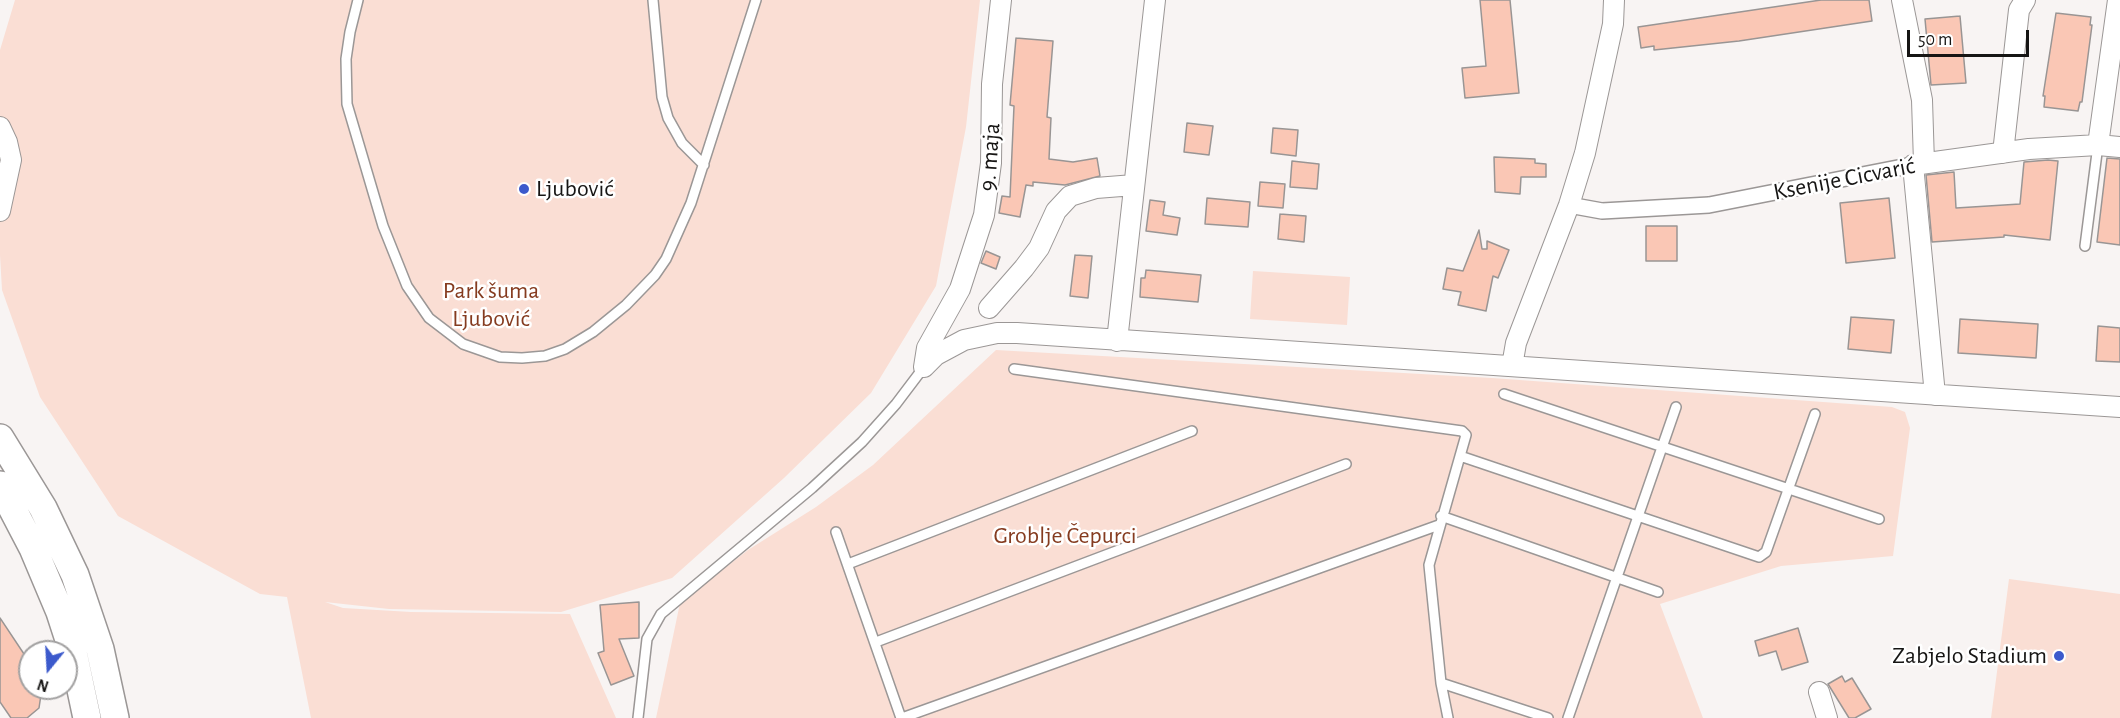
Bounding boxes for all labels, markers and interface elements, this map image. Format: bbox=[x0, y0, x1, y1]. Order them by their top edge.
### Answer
scale bar bbox=[1910, 18, 2032, 56]
text: 50 m bbox=[1918, 31, 1952, 49]
street label: 9. maja bbox=[973, 122, 1007, 192]
street label: Ksenije Cicvarić bbox=[1771, 151, 1917, 207]
place label: Ljubović bbox=[536, 175, 614, 203]
marker: Ljubović bbox=[517, 182, 531, 196]
park label: Park šuma Ljubović bbox=[443, 277, 539, 333]
park label: Groblje Čepurci bbox=[993, 522, 1137, 550]
north arrow bbox=[18, 640, 78, 700]
place label: Zabjelo Stadium bbox=[1892, 642, 2047, 670]
marker: Zabjelo Stadium bbox=[2052, 649, 2066, 663]
text: N bbox=[35, 676, 51, 695]

